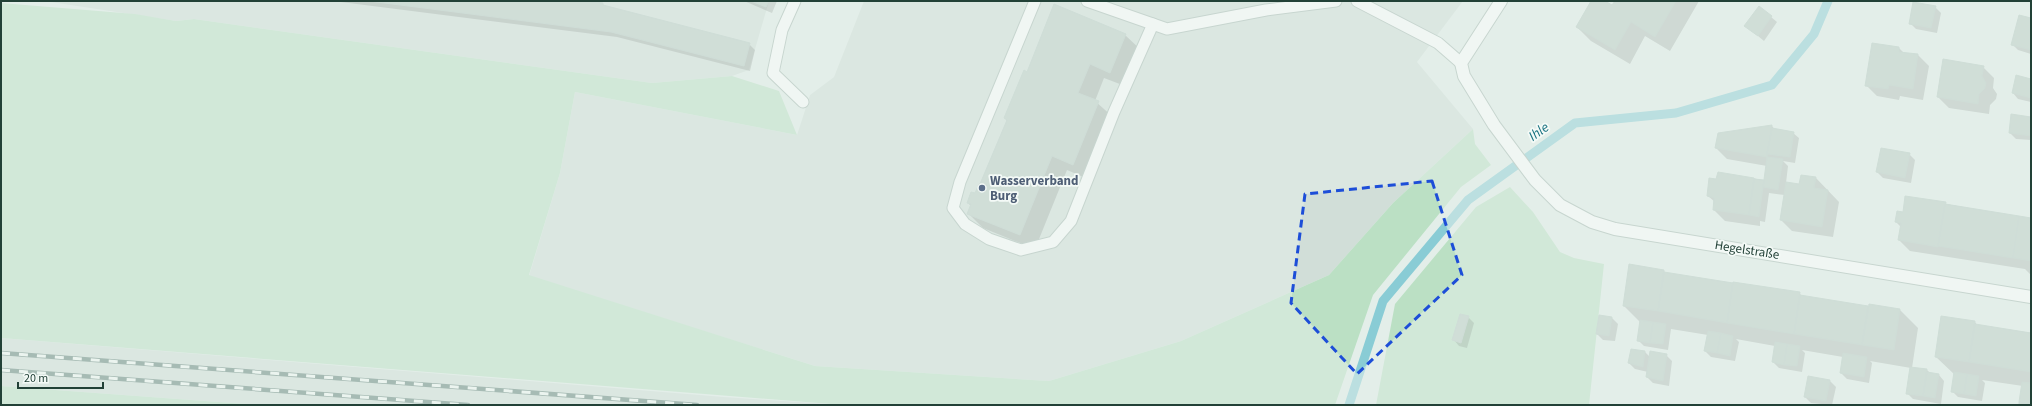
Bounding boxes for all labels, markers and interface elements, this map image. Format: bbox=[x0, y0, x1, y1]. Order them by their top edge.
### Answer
water label: Ihle bbox=[1525, 118, 1554, 146]
place label: Wasserverband Burg bbox=[990, 172, 1078, 205]
marker: Wasserverband Burg bbox=[977, 183, 987, 193]
street label: Hegelstraße bbox=[1713, 236, 1781, 264]
scale bar bbox=[18, 364, 103, 390]
text: 20 m bbox=[24, 370, 48, 387]

